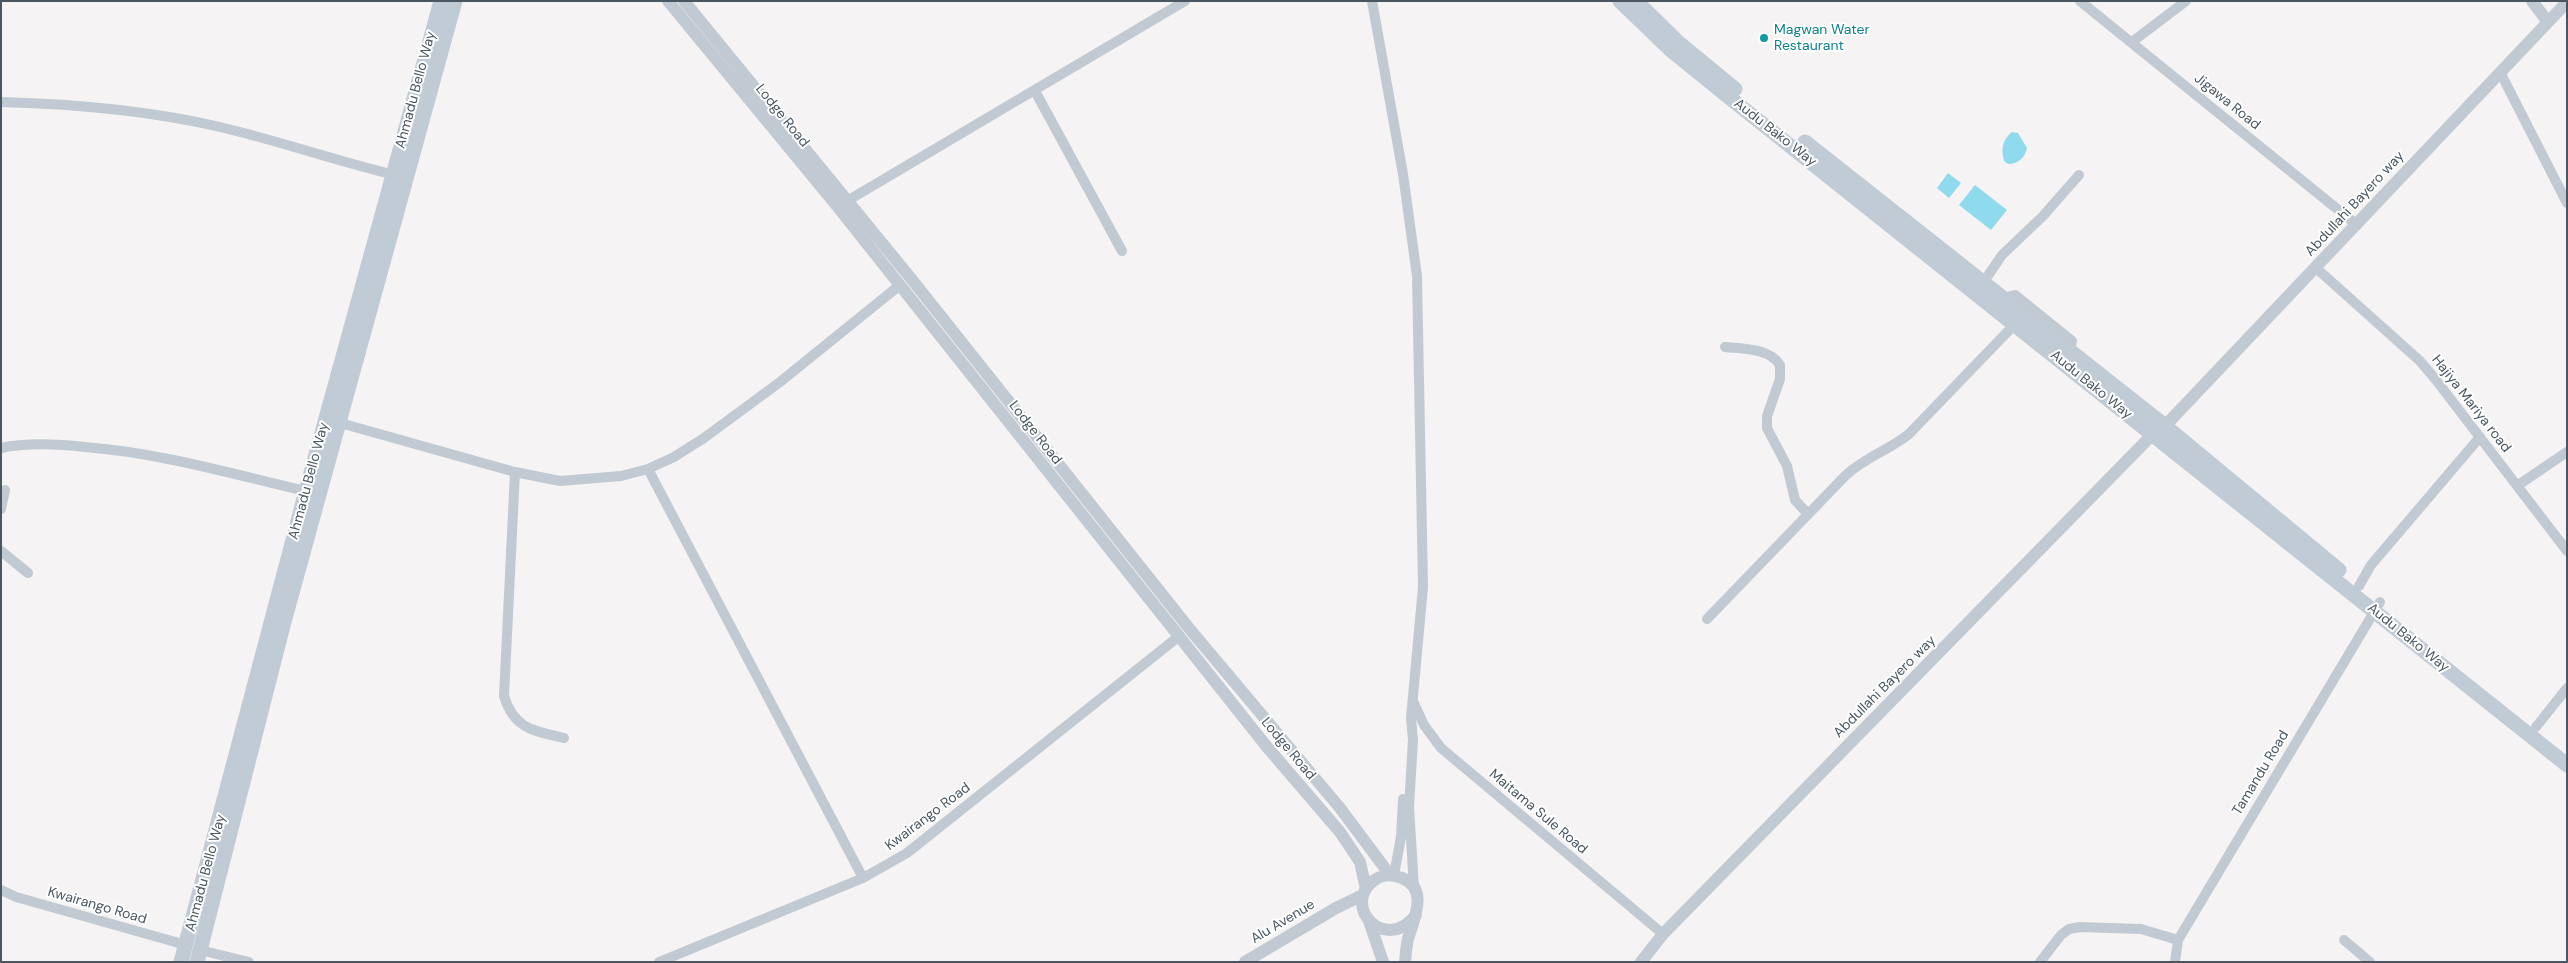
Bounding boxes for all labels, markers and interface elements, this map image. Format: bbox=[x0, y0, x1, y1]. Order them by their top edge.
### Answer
place label: Magwan Water Restaurant bbox=[1774, 22, 1870, 54]
street label: Ahmadu Bello Way bbox=[392, 30, 440, 150]
marker: Magwan Water Restaurant bbox=[1758, 32, 1770, 44]
street label: Jigawa Road bbox=[2191, 70, 2263, 134]
street label: Lodge Road bbox=[752, 81, 812, 151]
street label: Audu Bako Way bbox=[1730, 95, 1820, 171]
street label: Abdullahi Bayero way bbox=[2302, 148, 2408, 260]
street label: Audu Bako Way bbox=[2047, 347, 2135, 423]
street label: Hajiya Mariya road bbox=[2428, 352, 2514, 456]
street label: Lodge Road bbox=[1005, 398, 1065, 468]
street label: Ahmadu Bello Way bbox=[285, 421, 333, 541]
street label: Audu Bako Way bbox=[2364, 600, 2452, 676]
street label: Abdullahi Bayero way bbox=[1831, 633, 1939, 741]
street label: Lodge Road bbox=[1257, 715, 1319, 783]
street label: Tamandu Road bbox=[2229, 728, 2293, 818]
street label: Maitama Sule Road bbox=[1485, 766, 1591, 858]
street label: Kwairango Road bbox=[882, 780, 974, 854]
street label: Ahmadu Bello Way bbox=[182, 813, 230, 933]
street label: Kwairango Road bbox=[46, 884, 148, 928]
street label: Alu Avenue bbox=[1248, 896, 1318, 948]

